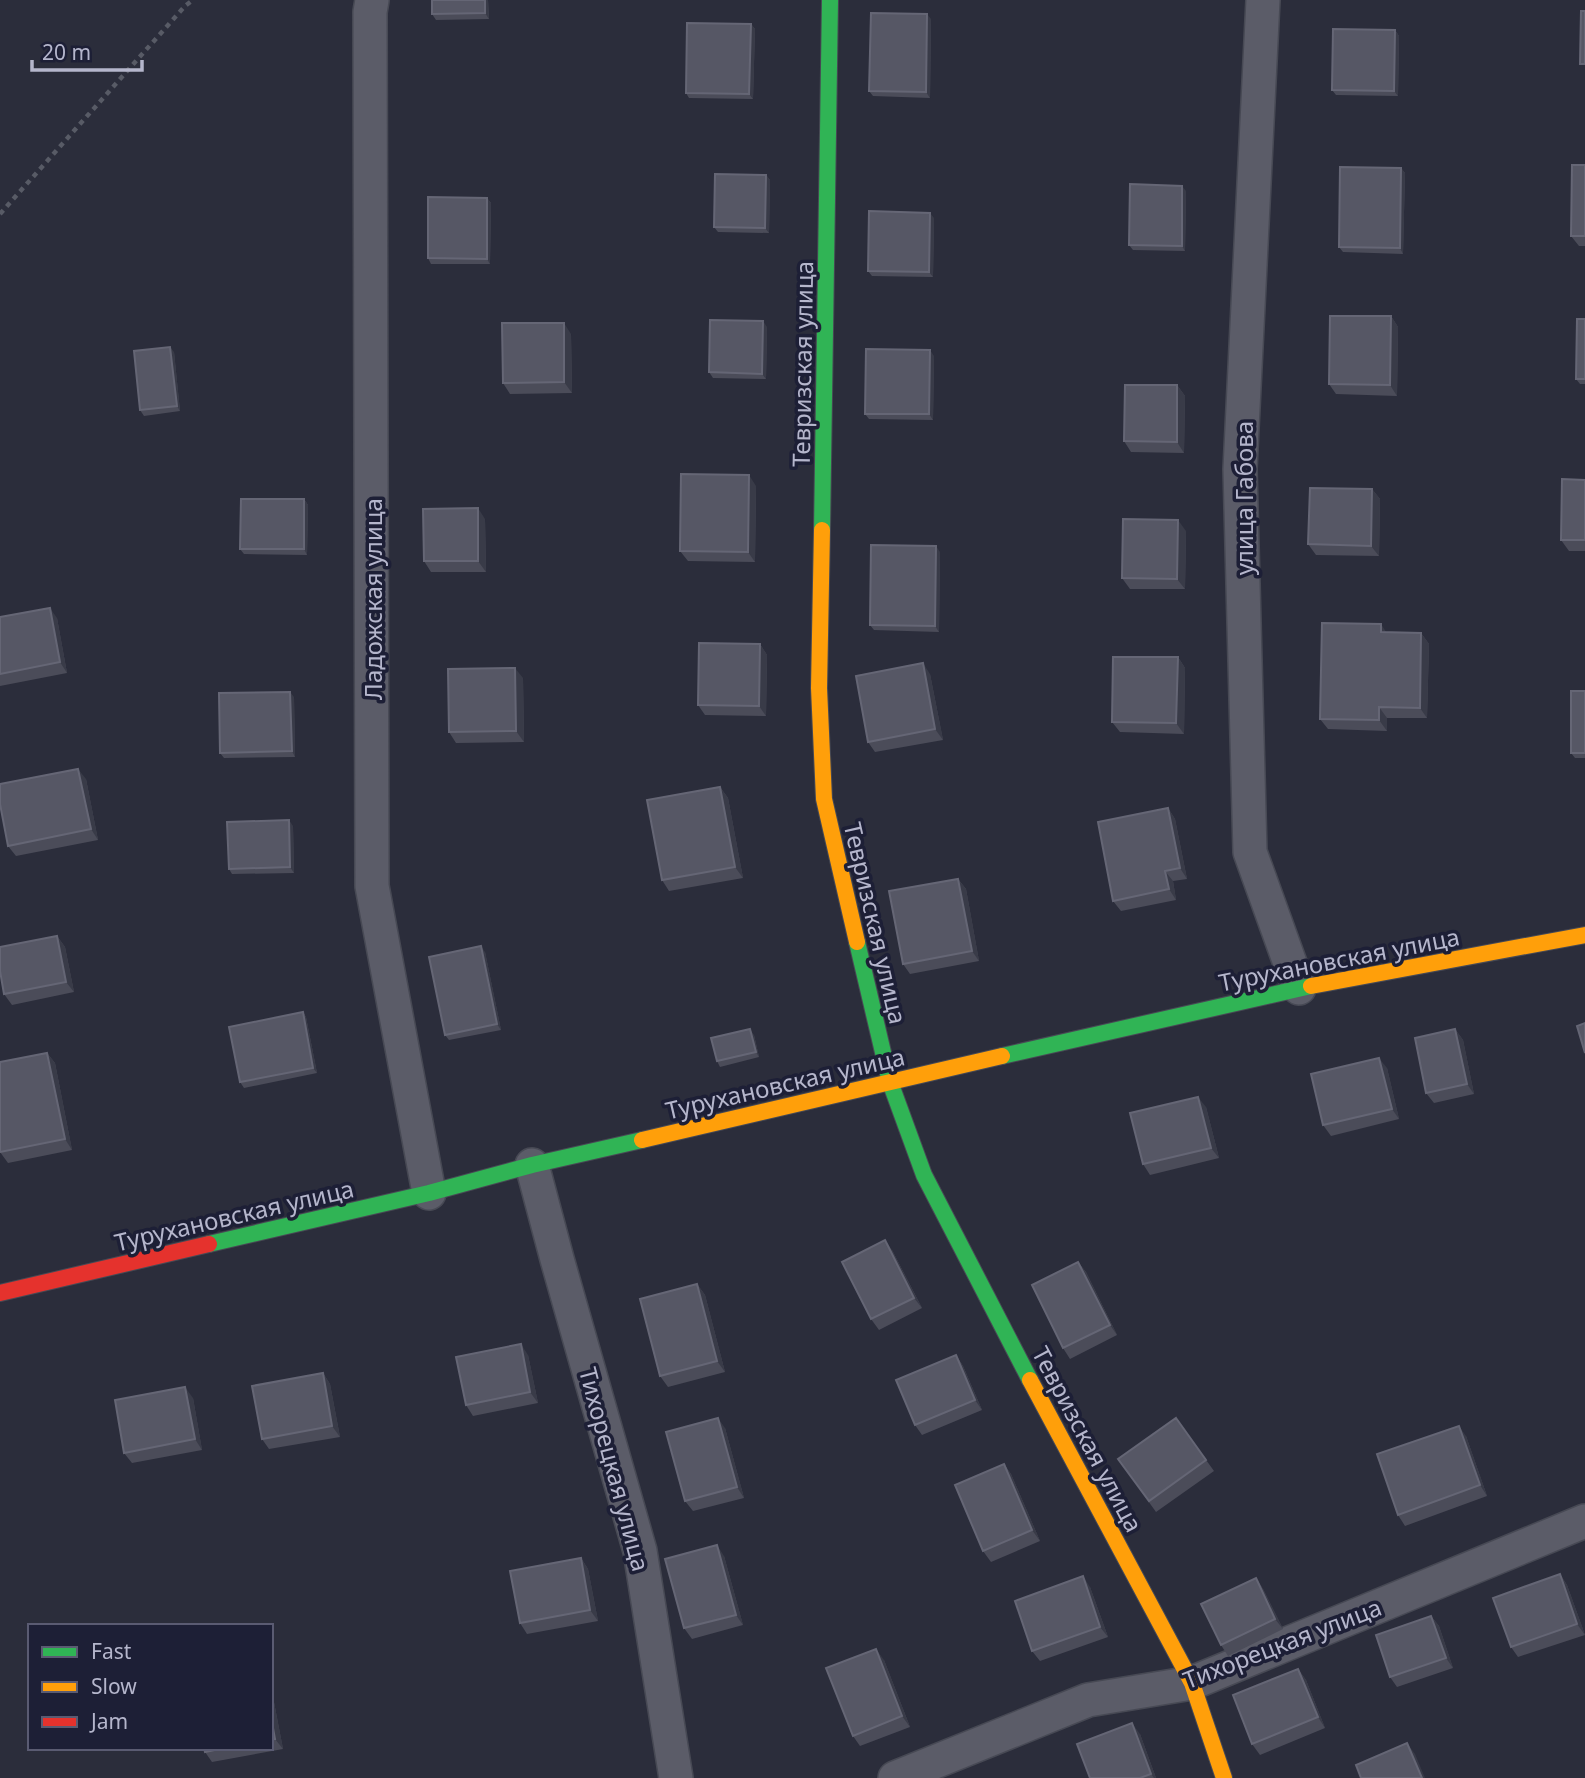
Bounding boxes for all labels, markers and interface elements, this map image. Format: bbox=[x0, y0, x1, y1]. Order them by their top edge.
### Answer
scale bar bbox=[32, 28, 142, 72]
text: 20 m bbox=[42, 38, 91, 66]
street label: Тевризская улица bbox=[784, 261, 820, 467]
street label: улица Габова bbox=[1227, 421, 1260, 575]
street label: Ладожская улица bbox=[356, 498, 389, 700]
street label: Тевризская улица bbox=[837, 819, 915, 1027]
street label: Турухановская улица bbox=[1216, 919, 1462, 999]
street label: Турухановская улица bbox=[662, 1039, 908, 1127]
street label: Турухановская улица bbox=[111, 1171, 357, 1259]
street label: Тевризская улица bbox=[1025, 1340, 1151, 1538]
street label: Тихорецкая улица bbox=[572, 1363, 658, 1575]
street label: Тихорецкая улица bbox=[1178, 1590, 1386, 1696]
legend bbox=[28, 1624, 273, 1750]
text: Fast bbox=[91, 1637, 132, 1665]
text: Slow bbox=[91, 1672, 137, 1700]
text: Jam bbox=[89, 1707, 128, 1735]

